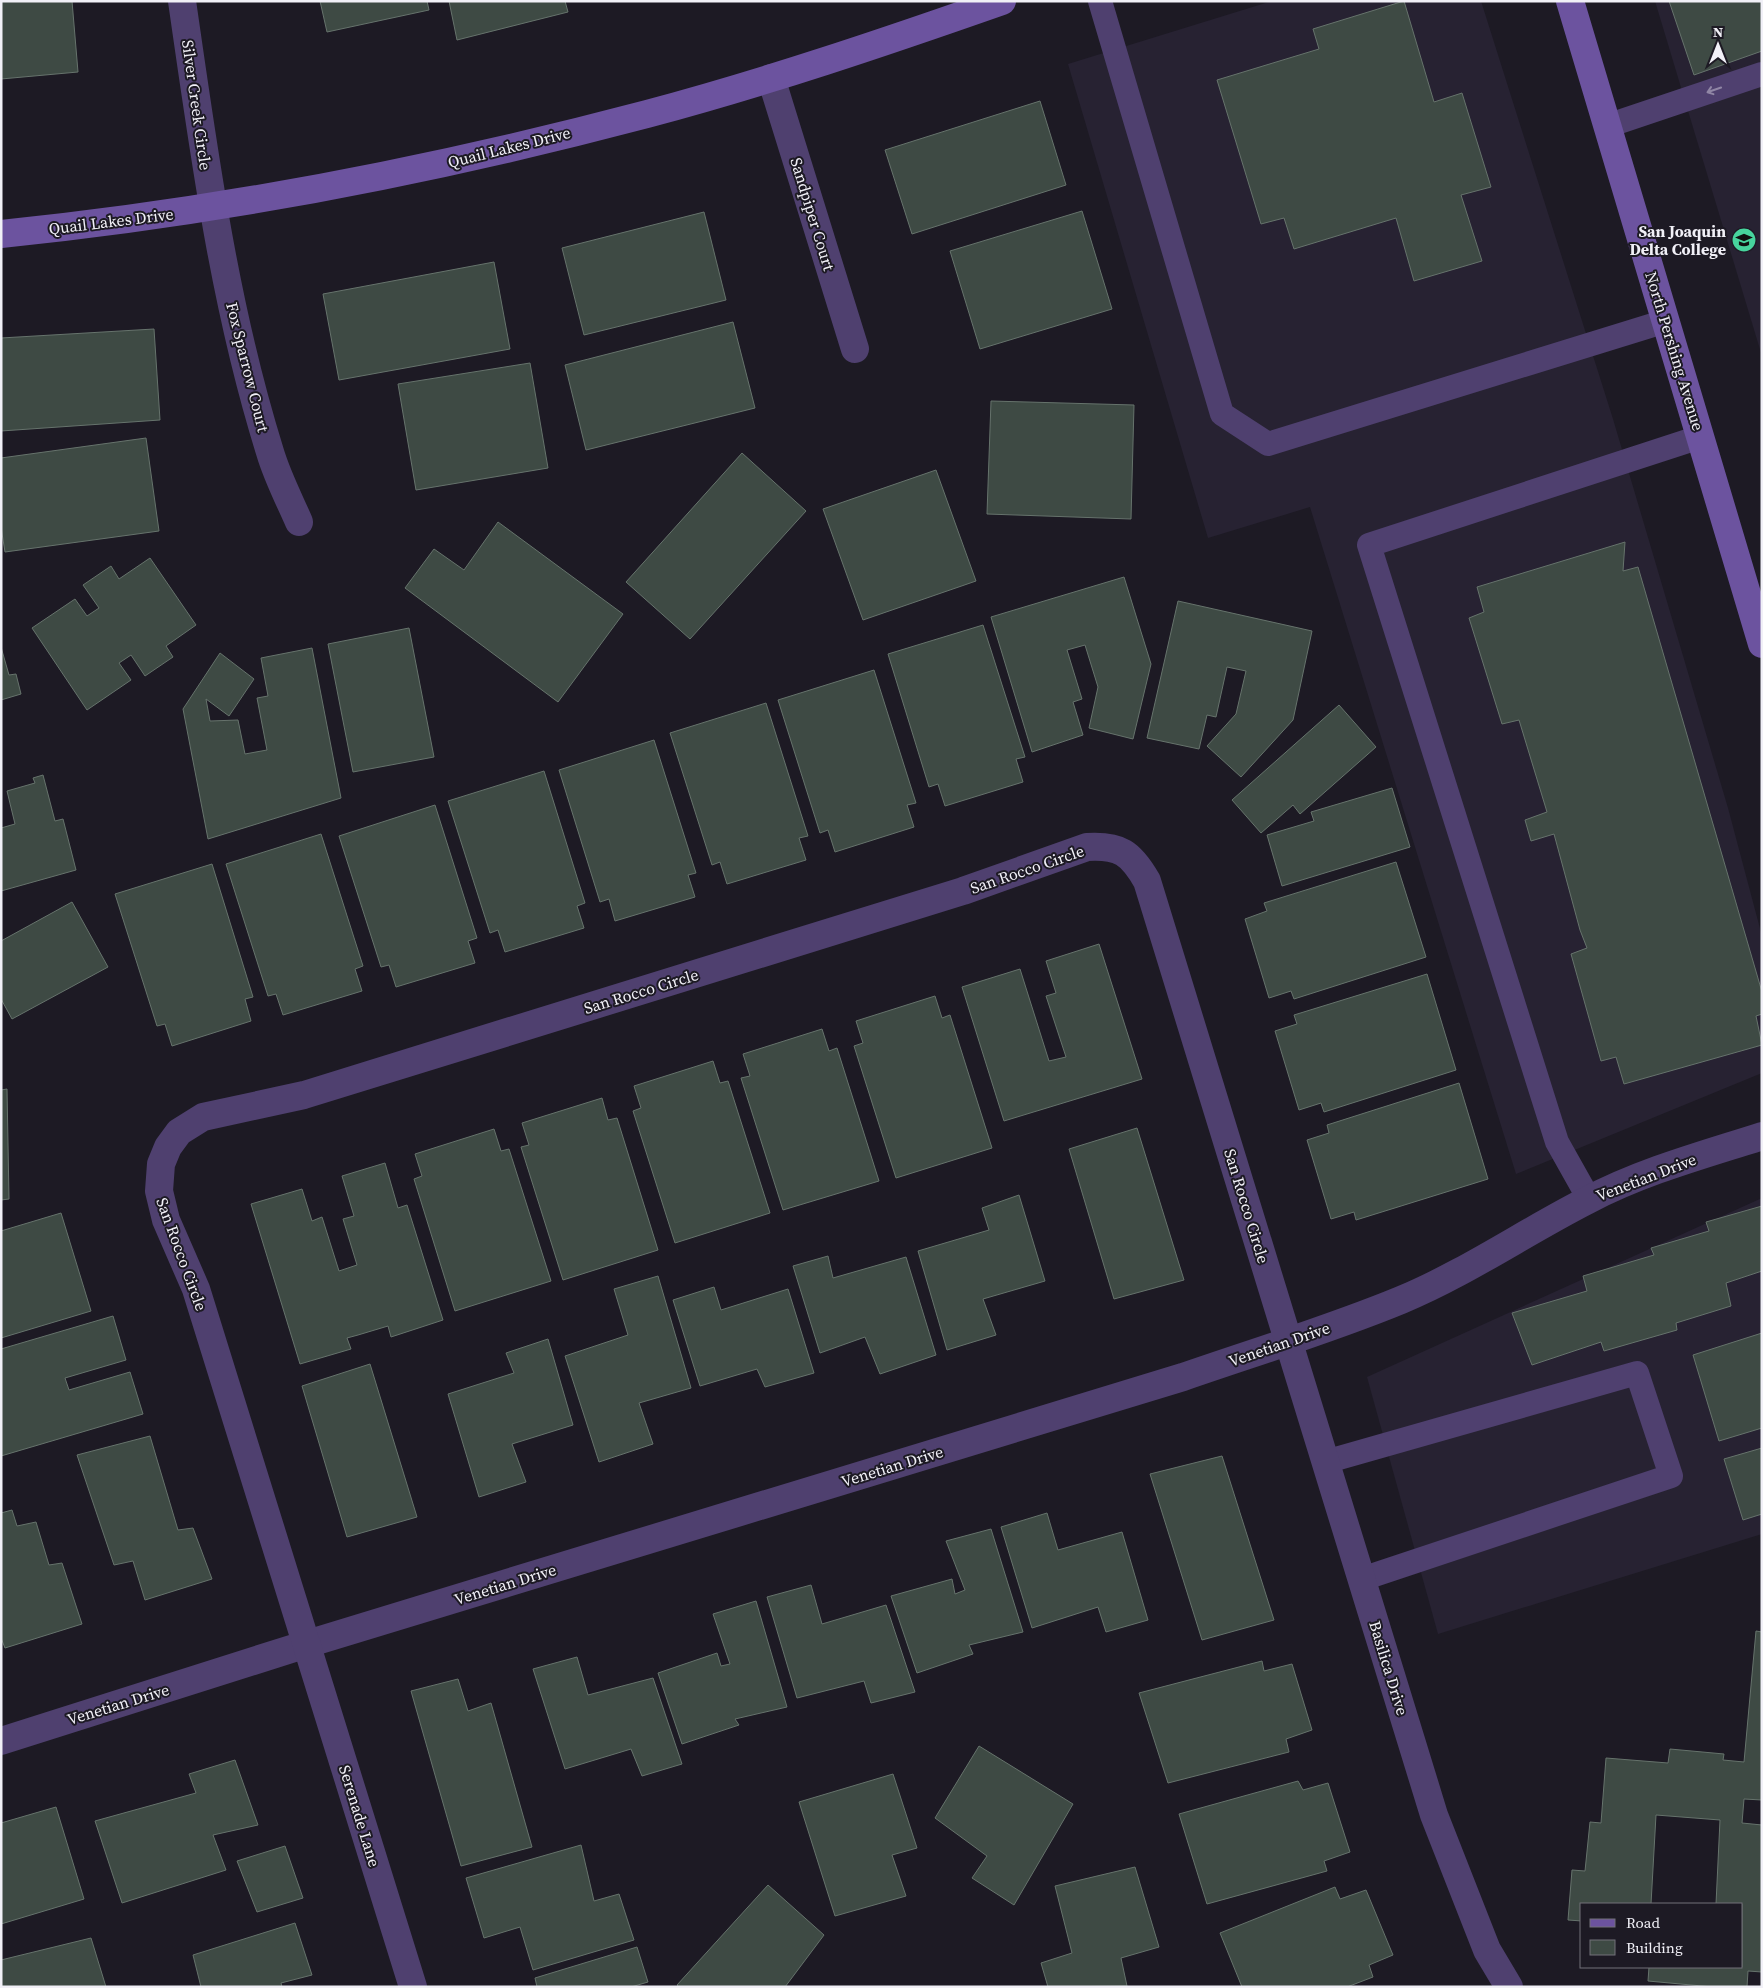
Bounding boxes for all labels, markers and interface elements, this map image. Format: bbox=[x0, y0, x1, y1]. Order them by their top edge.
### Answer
north arrow bbox=[1693, 20, 1743, 70]
text: N bbox=[1713, 22, 1723, 42]
street label: Silver Creek Circle bbox=[177, 38, 217, 172]
one-way arrow bbox=[1706, 86, 1722, 96]
street label: Quail Lakes Drive bbox=[445, 121, 573, 173]
street label: Sandpiper Court bbox=[785, 155, 841, 274]
street label: Quail Lakes Drive bbox=[47, 202, 175, 240]
place label: San Joaquin Delta College bbox=[1629, 220, 1726, 260]
school or university icon: San Joaquin Delta College bbox=[1731, 227, 1757, 253]
street label: North Pershing Avenue bbox=[1640, 269, 1710, 433]
street label: Fox Sparrow Court bbox=[221, 300, 275, 435]
street label: San Rocco Circle bbox=[967, 839, 1087, 899]
street label: San Rocco Circle bbox=[581, 963, 701, 1019]
street label: San Rocco Circle bbox=[1219, 1146, 1275, 1266]
street label: Venetian Drive bbox=[1593, 1148, 1699, 1206]
street label: San Rocco Circle bbox=[151, 1194, 213, 1314]
street label: Venetian Drive bbox=[1225, 1316, 1333, 1372]
street label: Venetian Drive bbox=[838, 1440, 946, 1492]
street label: Venetian Drive bbox=[451, 1558, 559, 1610]
street label: Basilica Drive bbox=[1364, 1618, 1414, 1718]
street label: Venetian Drive bbox=[64, 1678, 172, 1730]
street label: Serenade Lane bbox=[334, 1762, 386, 1870]
legend bbox=[1580, 1903, 1743, 1968]
text: Road bbox=[1626, 1912, 1660, 1933]
text: Building bbox=[1626, 1937, 1683, 1958]

